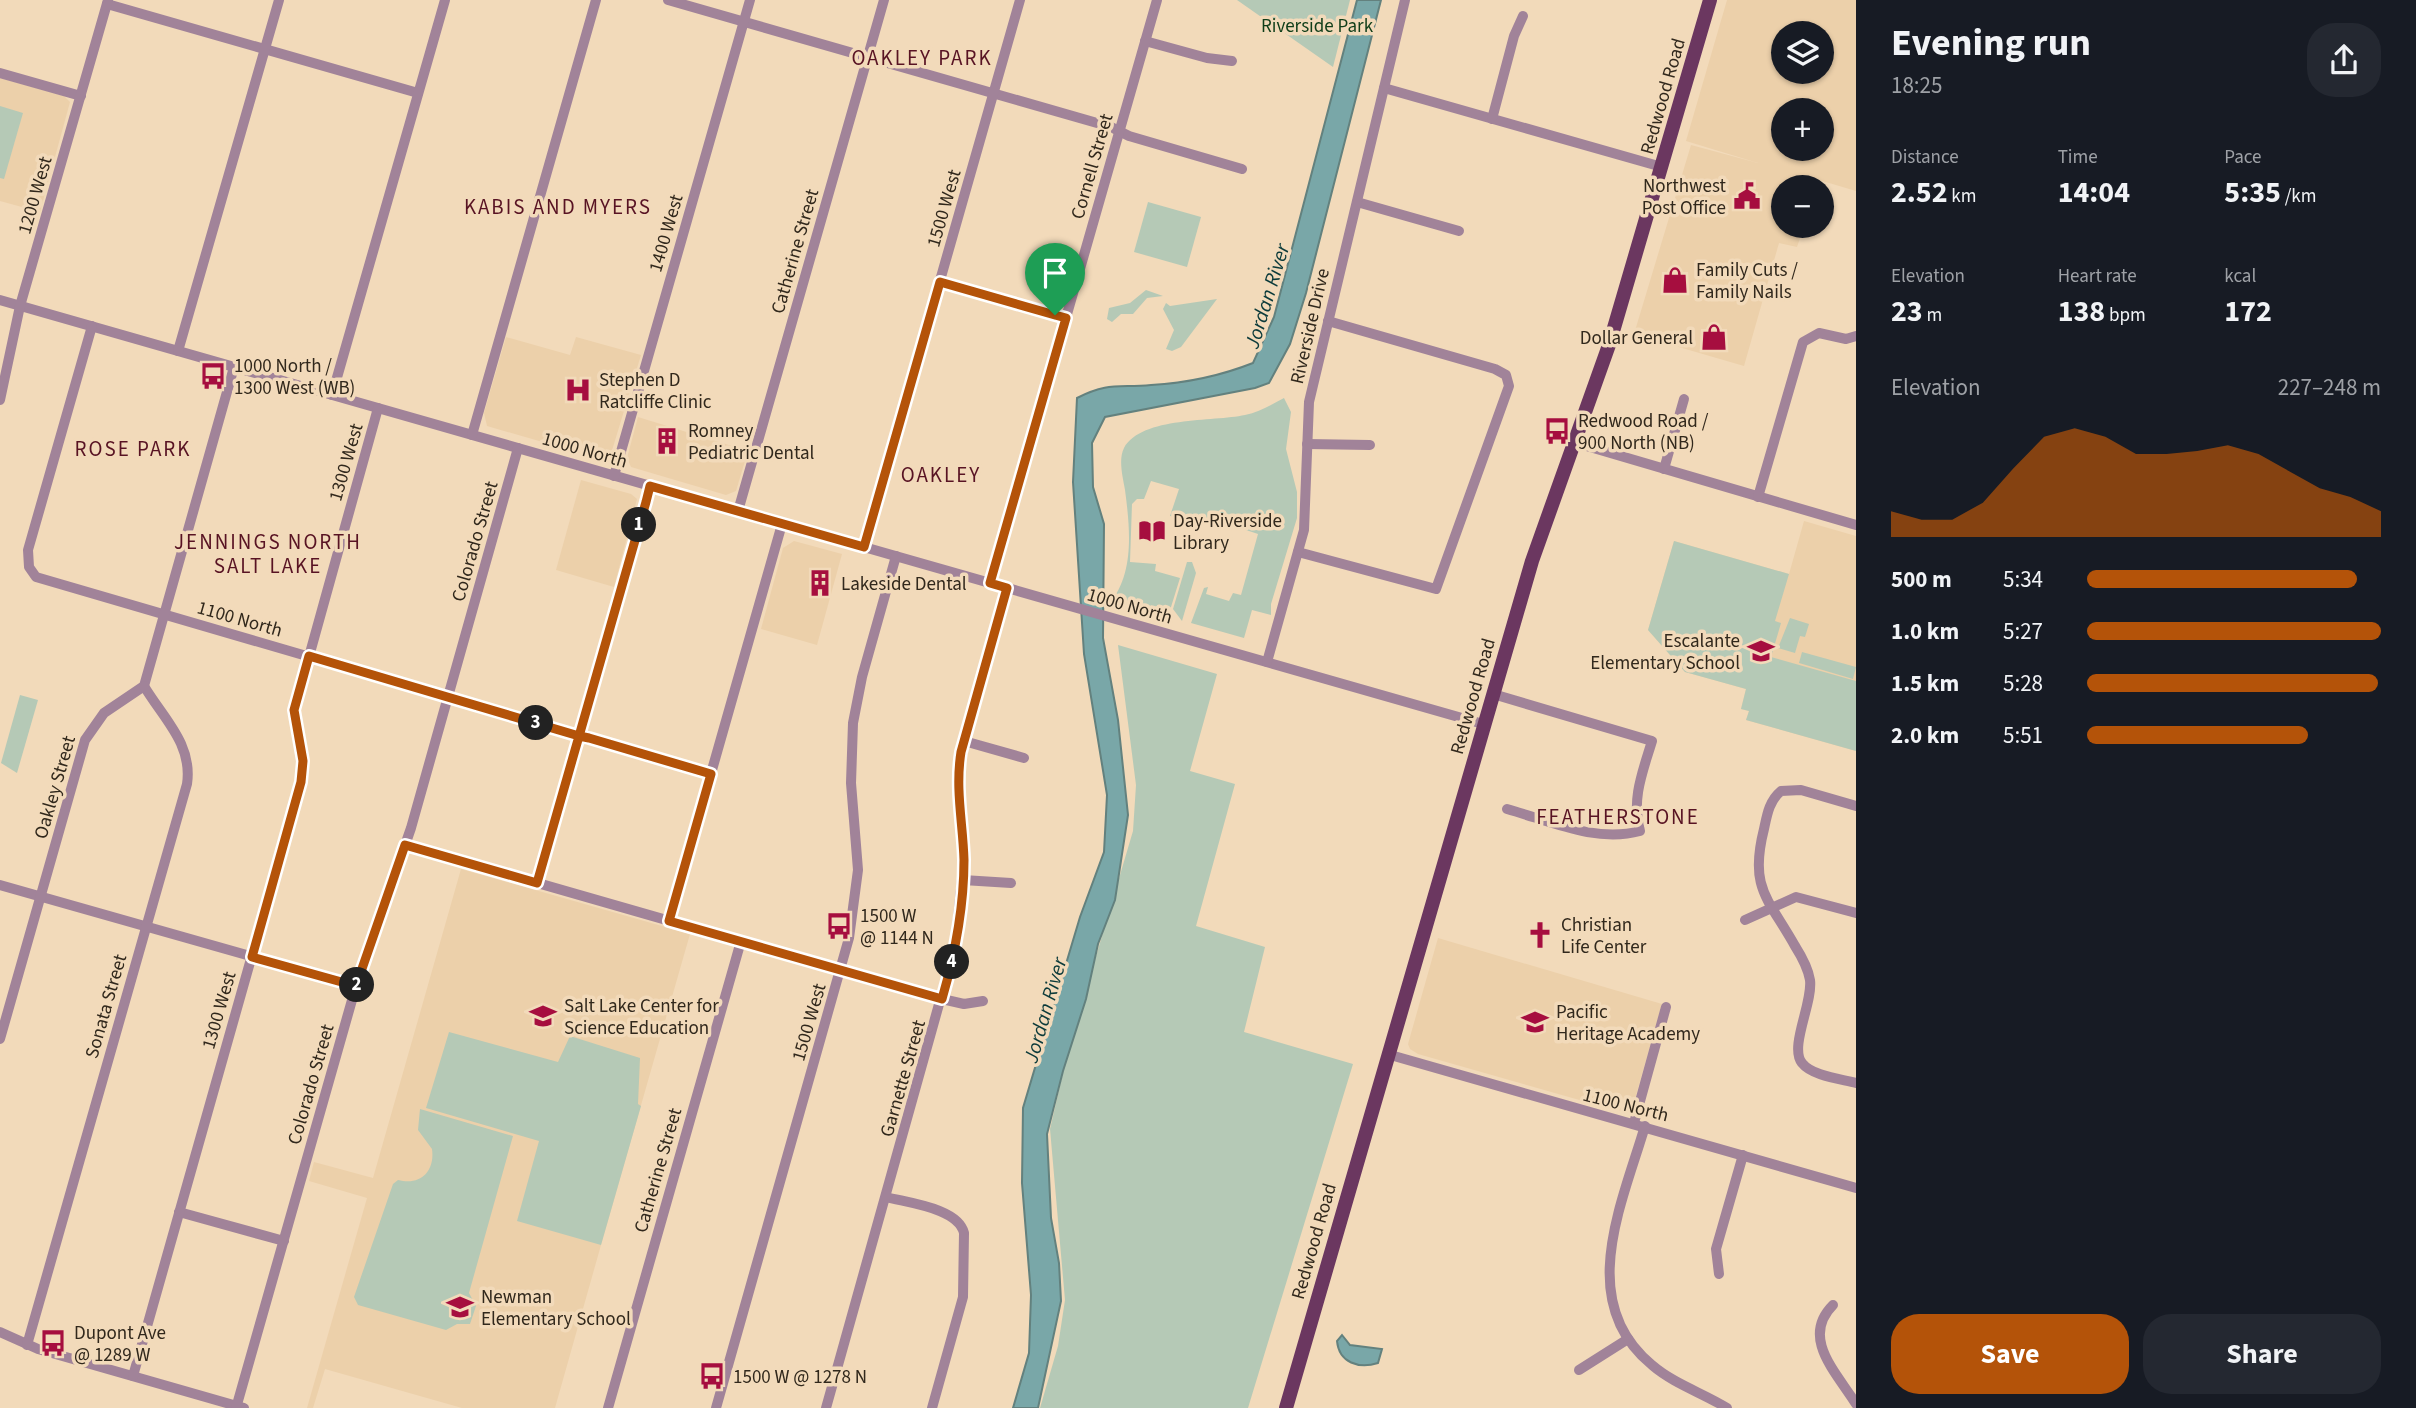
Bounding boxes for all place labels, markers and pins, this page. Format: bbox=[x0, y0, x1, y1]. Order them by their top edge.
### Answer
place label: Northwest Post Office bbox=[1642, 173, 1727, 222]
public building icon: Northwest Post Office bbox=[1732, 181, 1762, 211]
pin bbox=[1025, 243, 1085, 315]
place label: Family Cuts / Family Nails bbox=[1696, 257, 1798, 306]
shop icon: Family Cuts / Family Nails bbox=[1660, 265, 1690, 295]
shop icon: Dollar General bbox=[1699, 322, 1729, 352]
place label: Dollar General bbox=[1580, 325, 1693, 352]
place label: 1000 North / 1300 West (WB) bbox=[234, 353, 355, 402]
bus stop icon: 1000 North / 1300 West (WB) bbox=[198, 361, 228, 391]
place label: Stephen D Ratcliffe Clinic bbox=[599, 367, 712, 416]
hospital icon: Stephen D Ratcliffe Clinic bbox=[563, 375, 593, 405]
place label: Redwood Road / 900 North (NB) bbox=[1578, 408, 1709, 457]
bus stop icon: Redwood Road / 900 North (NB) bbox=[1542, 416, 1572, 446]
place label: Romney Pediatric Dental bbox=[688, 418, 815, 467]
building icon: Romney Pediatric Dental bbox=[652, 426, 682, 456]
pin: 1 bbox=[622, 508, 656, 542]
place label: Day-Riverside Library bbox=[1173, 508, 1282, 557]
library icon: Day-Riverside Library bbox=[1137, 516, 1167, 546]
building icon: Lakeside Dental bbox=[805, 568, 835, 598]
place label: Lakeside Dental bbox=[841, 571, 967, 598]
place label: Escalante Elementary School bbox=[1590, 628, 1740, 677]
school or university icon: Escalante Elementary School bbox=[1746, 636, 1776, 666]
pin: 3 bbox=[518, 706, 554, 740]
place label: 1500 W @ 1144 N bbox=[860, 903, 934, 952]
bus stop icon: 1500 W @ 1144 N bbox=[824, 911, 854, 941]
place label: Christian Life Center bbox=[1561, 912, 1647, 961]
church icon: Christian Life Center bbox=[1525, 920, 1555, 950]
pin: 4 bbox=[934, 944, 970, 979]
pin: 2 bbox=[340, 968, 374, 1002]
place label: Salt Lake Center for Science Education bbox=[564, 993, 719, 1042]
place label: Pacific Heritage Academy bbox=[1556, 999, 1700, 1048]
school or university icon: Salt Lake Center for Science Education bbox=[528, 1001, 558, 1031]
school or university icon: Pacific Heritage Academy bbox=[1520, 1007, 1550, 1037]
place label: Newman Elementary School bbox=[481, 1284, 631, 1333]
school or university icon: Newman Elementary School bbox=[445, 1292, 475, 1322]
place label: Dupont Ave @ 1289 W bbox=[74, 1320, 166, 1369]
bus stop icon: Dupont Ave @ 1289 W bbox=[38, 1328, 68, 1358]
bus stop icon: 1500 W @ 1278 N bbox=[697, 1361, 727, 1391]
place label: 1500 W @ 1278 N bbox=[733, 1364, 867, 1391]

